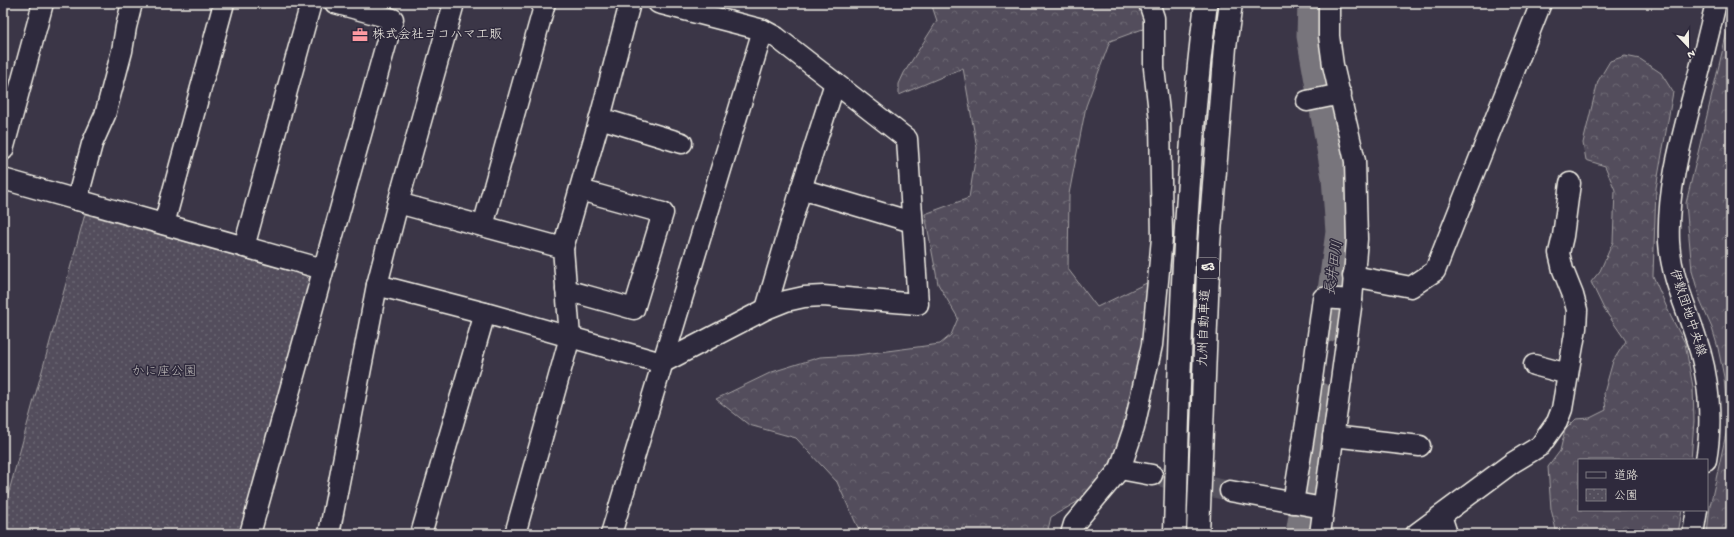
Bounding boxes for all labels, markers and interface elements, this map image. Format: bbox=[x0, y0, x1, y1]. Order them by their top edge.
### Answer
office icon: 株式会社ヨコハマ工販 bbox=[351, 26, 369, 44]
north arrow bbox=[1668, 26, 1708, 66]
place label: 株式会社ヨコハマ工販 bbox=[372, 28, 502, 43]
text: N bbox=[1685, 47, 1697, 60]
water label: 長井田川 bbox=[1322, 239, 1347, 297]
road number: E3 bbox=[1197, 258, 1219, 278]
street label: 伊敷団地中央線 bbox=[1666, 267, 1709, 360]
street label: 九州自動車道 bbox=[1196, 289, 1214, 367]
park label: かに座公園 bbox=[131, 364, 197, 380]
legend bbox=[1578, 459, 1708, 511]
text: 道路 bbox=[1614, 469, 1638, 484]
text: 公園 bbox=[1614, 489, 1638, 504]

